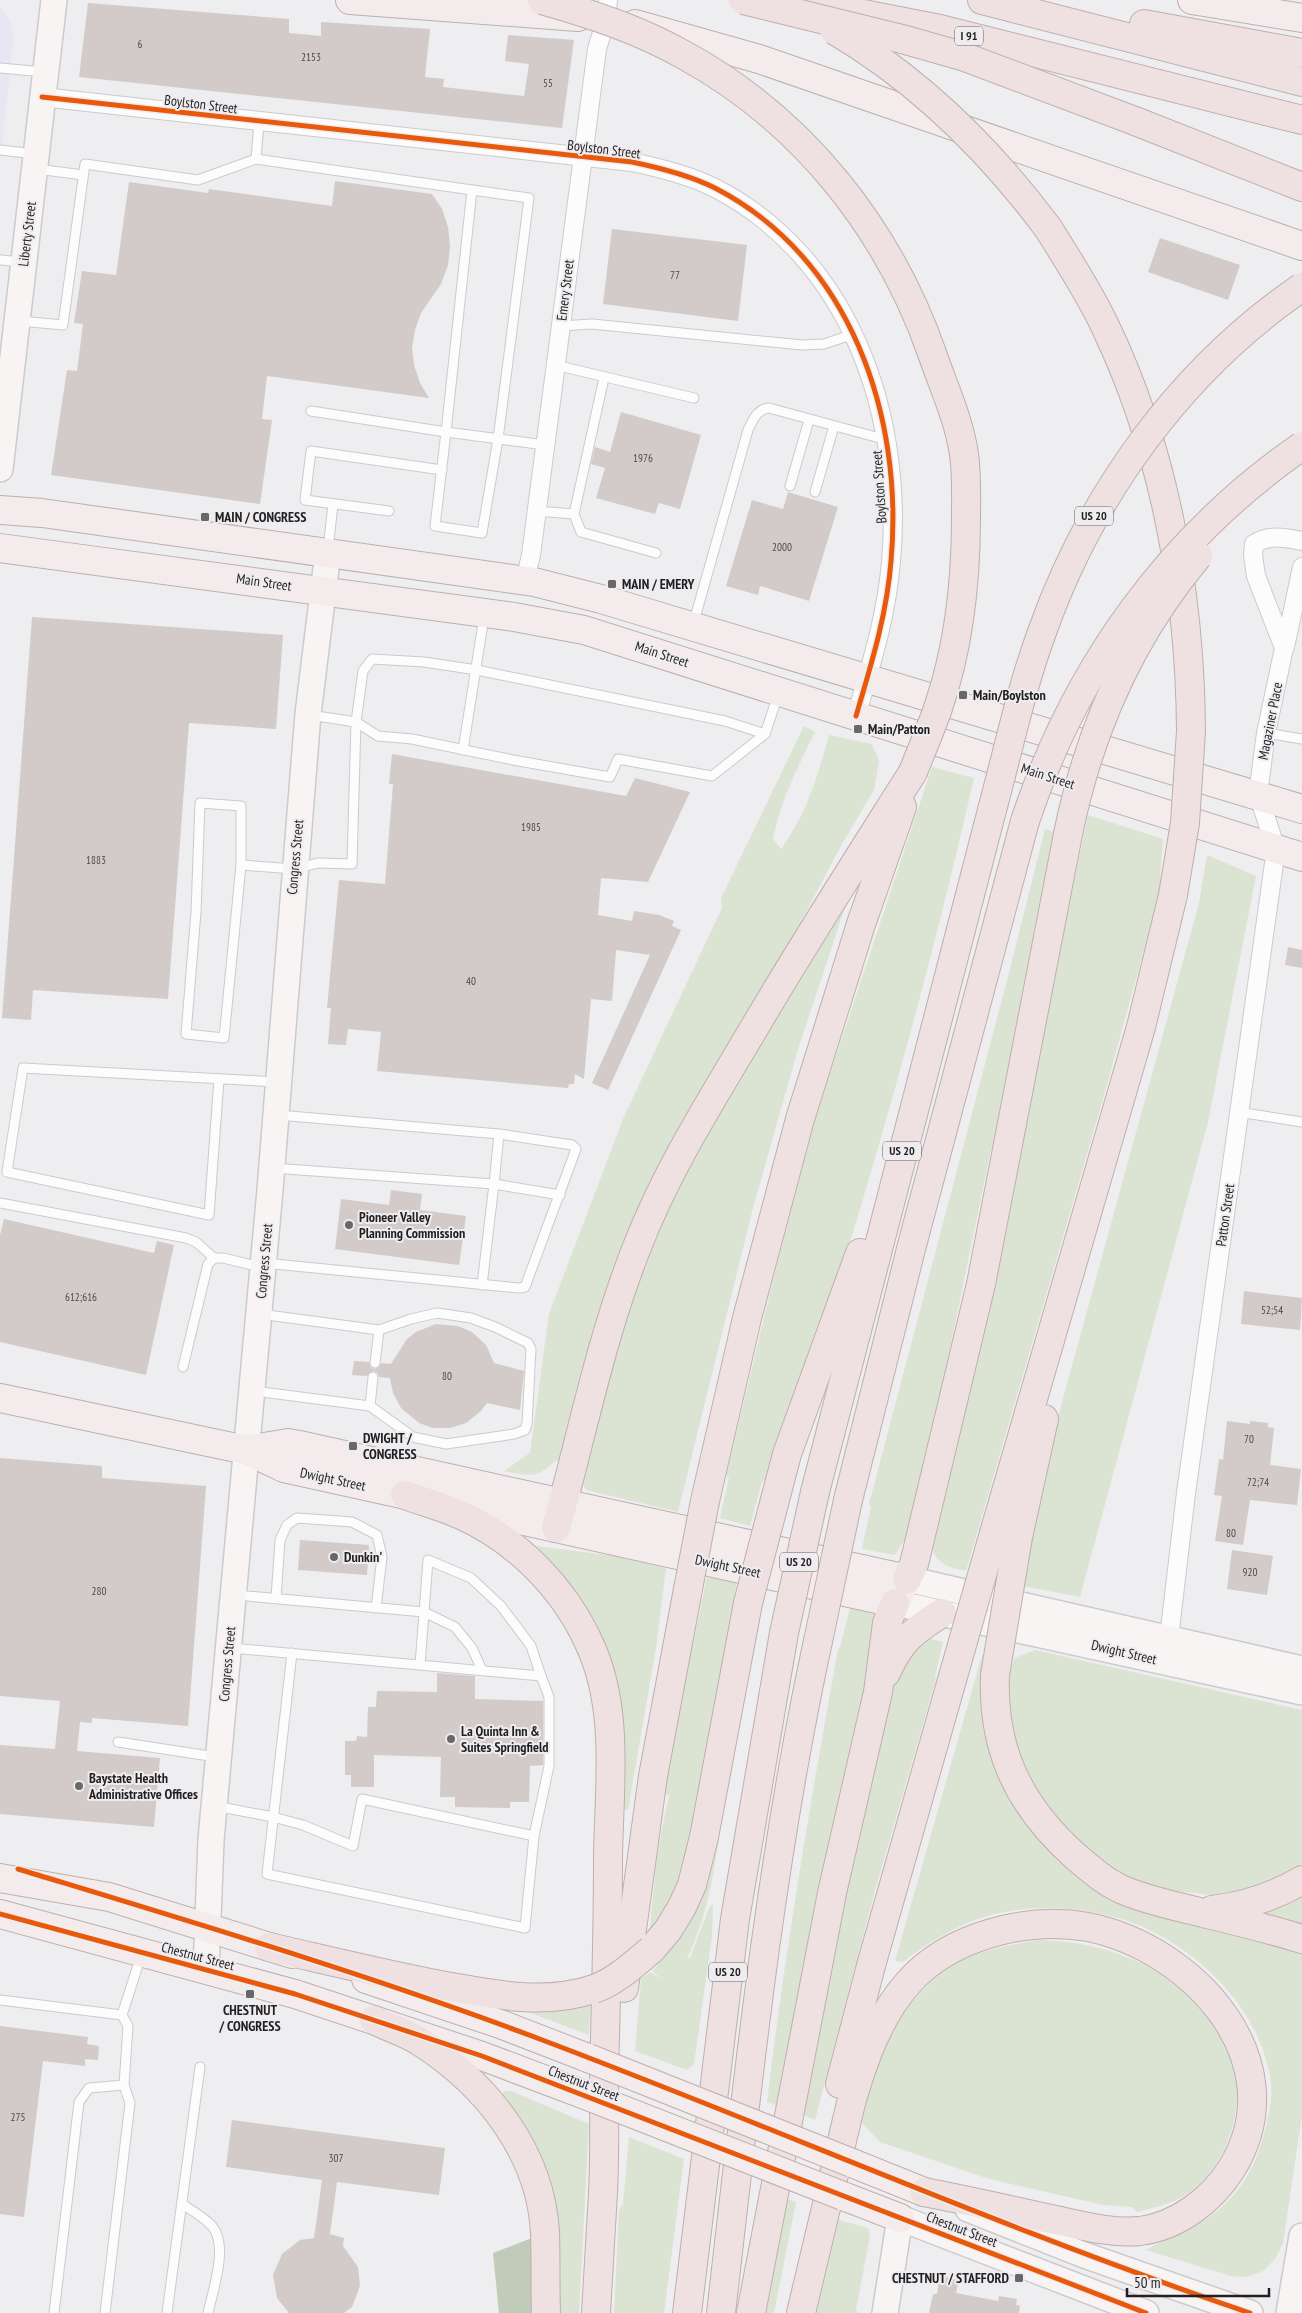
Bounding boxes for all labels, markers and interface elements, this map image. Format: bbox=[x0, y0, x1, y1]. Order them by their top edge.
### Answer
road number: I 91 bbox=[955, 27, 983, 46]
house number: 6 bbox=[138, 37, 143, 51]
house number: 2153 bbox=[301, 50, 321, 64]
house number: 55 bbox=[543, 76, 553, 90]
street label: Boylston Street bbox=[163, 91, 239, 117]
street label: Boylston Street bbox=[566, 136, 642, 162]
street label: Liberty Street bbox=[14, 200, 40, 268]
street label: Emery Street bbox=[552, 258, 578, 322]
house number: 77 bbox=[670, 268, 680, 282]
street label: Boylston Street bbox=[867, 449, 891, 524]
house number: 1976 bbox=[633, 451, 653, 465]
road number: US 20 bbox=[1075, 506, 1113, 526]
place label: MAIN / CONGRESS bbox=[215, 508, 306, 526]
marker: MAIN / CONGRESS bbox=[199, 511, 211, 523]
house number: 2000 bbox=[772, 540, 792, 554]
street label: Main Street bbox=[235, 569, 293, 595]
place label: MAIN / EMERY bbox=[622, 575, 695, 593]
marker: MAIN / EMERY bbox=[606, 578, 618, 590]
street label: Main Street bbox=[633, 637, 691, 671]
street label: Magaziner Place bbox=[1254, 680, 1286, 761]
place label: Main/Boylston bbox=[973, 686, 1046, 704]
marker: Main/Boylston bbox=[957, 689, 969, 701]
place label: Main/Patton bbox=[868, 720, 930, 738]
marker: Main/Patton bbox=[852, 723, 864, 735]
street label: Main Street bbox=[1019, 759, 1077, 793]
street label: Congress Street bbox=[283, 819, 307, 895]
house number: 1985 bbox=[521, 820, 541, 834]
house number: 1883 bbox=[86, 853, 106, 867]
house number: 40 bbox=[466, 974, 476, 988]
road number: US 20 bbox=[883, 1142, 921, 1160]
street label: Patton Street bbox=[1212, 1182, 1238, 1248]
place label: Pioneer Valley Planning Commission bbox=[359, 1208, 465, 1242]
marker: Pioneer Valley Planning Commission bbox=[343, 1219, 355, 1231]
street label: Congress Street bbox=[252, 1223, 276, 1299]
house number: 612;616 bbox=[65, 1290, 97, 1304]
house number: 52;54 bbox=[1261, 1303, 1283, 1317]
house number: 80 bbox=[442, 1369, 452, 1383]
place label: DWIGHT / CONGRESS bbox=[363, 1429, 417, 1463]
house number: 70 bbox=[1244, 1432, 1254, 1446]
marker: DWIGHT / CONGRESS bbox=[347, 1440, 359, 1452]
street label: Dwight Street bbox=[299, 1463, 368, 1495]
house number: 72;74 bbox=[1247, 1475, 1269, 1489]
house number: 80 bbox=[1226, 1526, 1236, 1540]
place label: Dunkin' bbox=[344, 1548, 382, 1566]
street label: Dwight Street bbox=[694, 1550, 763, 1582]
marker: Dunkin' bbox=[328, 1551, 340, 1563]
road number: US 20 bbox=[780, 1552, 818, 1571]
house number: 920 bbox=[1243, 1565, 1257, 1579]
house number: 280 bbox=[92, 1584, 106, 1598]
street label: Congress Street bbox=[215, 1626, 239, 1702]
street label: Dwight Street bbox=[1090, 1636, 1159, 1668]
place label: La Quinta Inn & Suites Springfield bbox=[461, 1722, 549, 1756]
marker: La Quinta Inn & Suites Springfield bbox=[445, 1733, 457, 1745]
place label: Baystate Health Administrative Offices bbox=[88, 1769, 198, 1803]
marker: Baystate Health Administrative Offices bbox=[73, 1780, 85, 1792]
street label: Chestnut Street bbox=[159, 1938, 237, 1974]
road number: US 20 bbox=[709, 1962, 747, 1981]
marker: CHESTNUT / CONGRESS bbox=[244, 1988, 256, 2000]
place label: CHESTNUT / CONGRESS bbox=[218, 2001, 281, 2035]
street label: Chestnut Street bbox=[546, 2061, 622, 2105]
house number: 275 bbox=[11, 2110, 25, 2124]
house number: 307 bbox=[329, 2151, 343, 2165]
street label: Chestnut Street bbox=[924, 2207, 1000, 2251]
scale bar bbox=[1127, 2266, 1270, 2298]
place label: CHESTNUT / STAFFORD bbox=[892, 2269, 1009, 2287]
marker: CHESTNUT / STAFFORD bbox=[1013, 2272, 1025, 2284]
text: 50 m bbox=[1134, 2273, 1160, 2292]

